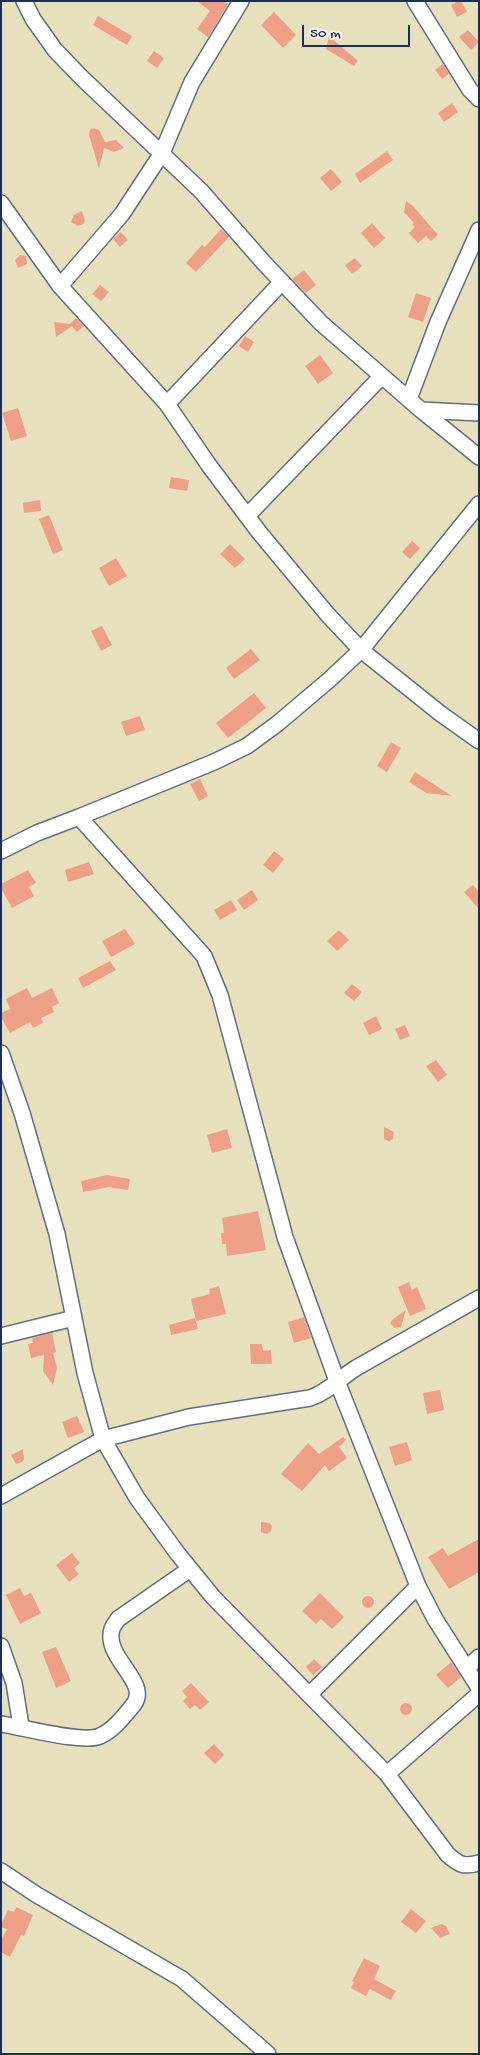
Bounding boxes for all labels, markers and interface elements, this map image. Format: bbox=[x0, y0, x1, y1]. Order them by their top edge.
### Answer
scale bar bbox=[305, 15, 412, 47]
text: 50 m bbox=[310, 25, 341, 43]

